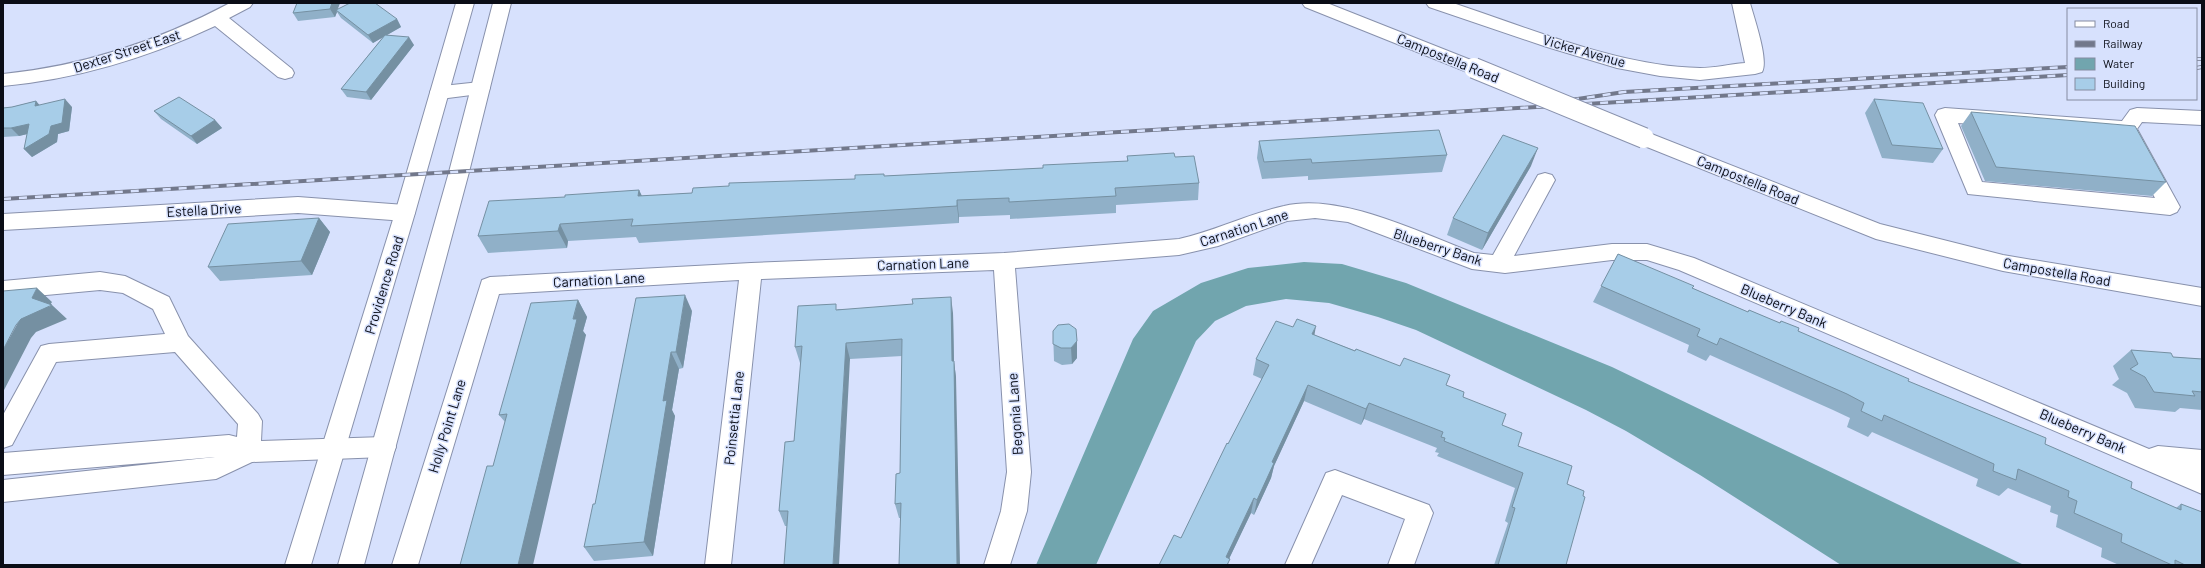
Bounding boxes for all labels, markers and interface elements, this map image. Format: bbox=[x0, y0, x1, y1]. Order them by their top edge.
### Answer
legend bbox=[2067, 8, 2197, 100]
text: Road bbox=[2103, 16, 2130, 30]
street label: Dexter Street East bbox=[71, 25, 182, 76]
street label: Campostella Road bbox=[1395, 29, 1502, 86]
street label: Vicker Avenue bbox=[1541, 31, 1628, 71]
text: Railway bbox=[2103, 36, 2143, 50]
text: Water bbox=[2103, 56, 2135, 70]
text: Building bbox=[2103, 76, 2145, 90]
street label: Campostella Road bbox=[1695, 151, 1802, 208]
street label: Estella Drive bbox=[166, 199, 242, 220]
street label: Carnation Lane bbox=[1197, 205, 1290, 250]
street label: Blueberry Bank bbox=[1392, 224, 1485, 269]
street label: Providence Road bbox=[360, 234, 407, 336]
street label: Carnation Lane bbox=[877, 253, 969, 274]
street label: Campostella Road bbox=[2002, 254, 2112, 289]
street label: Carnation Lane bbox=[553, 269, 645, 290]
street label: Blueberry Bank bbox=[1738, 280, 1830, 331]
street label: Poinsettia Lane bbox=[720, 370, 747, 466]
street label: Begonia Lane bbox=[1003, 372, 1026, 456]
street label: Holly Point Lane bbox=[424, 377, 469, 475]
street label: Blueberry Bank bbox=[2037, 405, 2129, 456]

